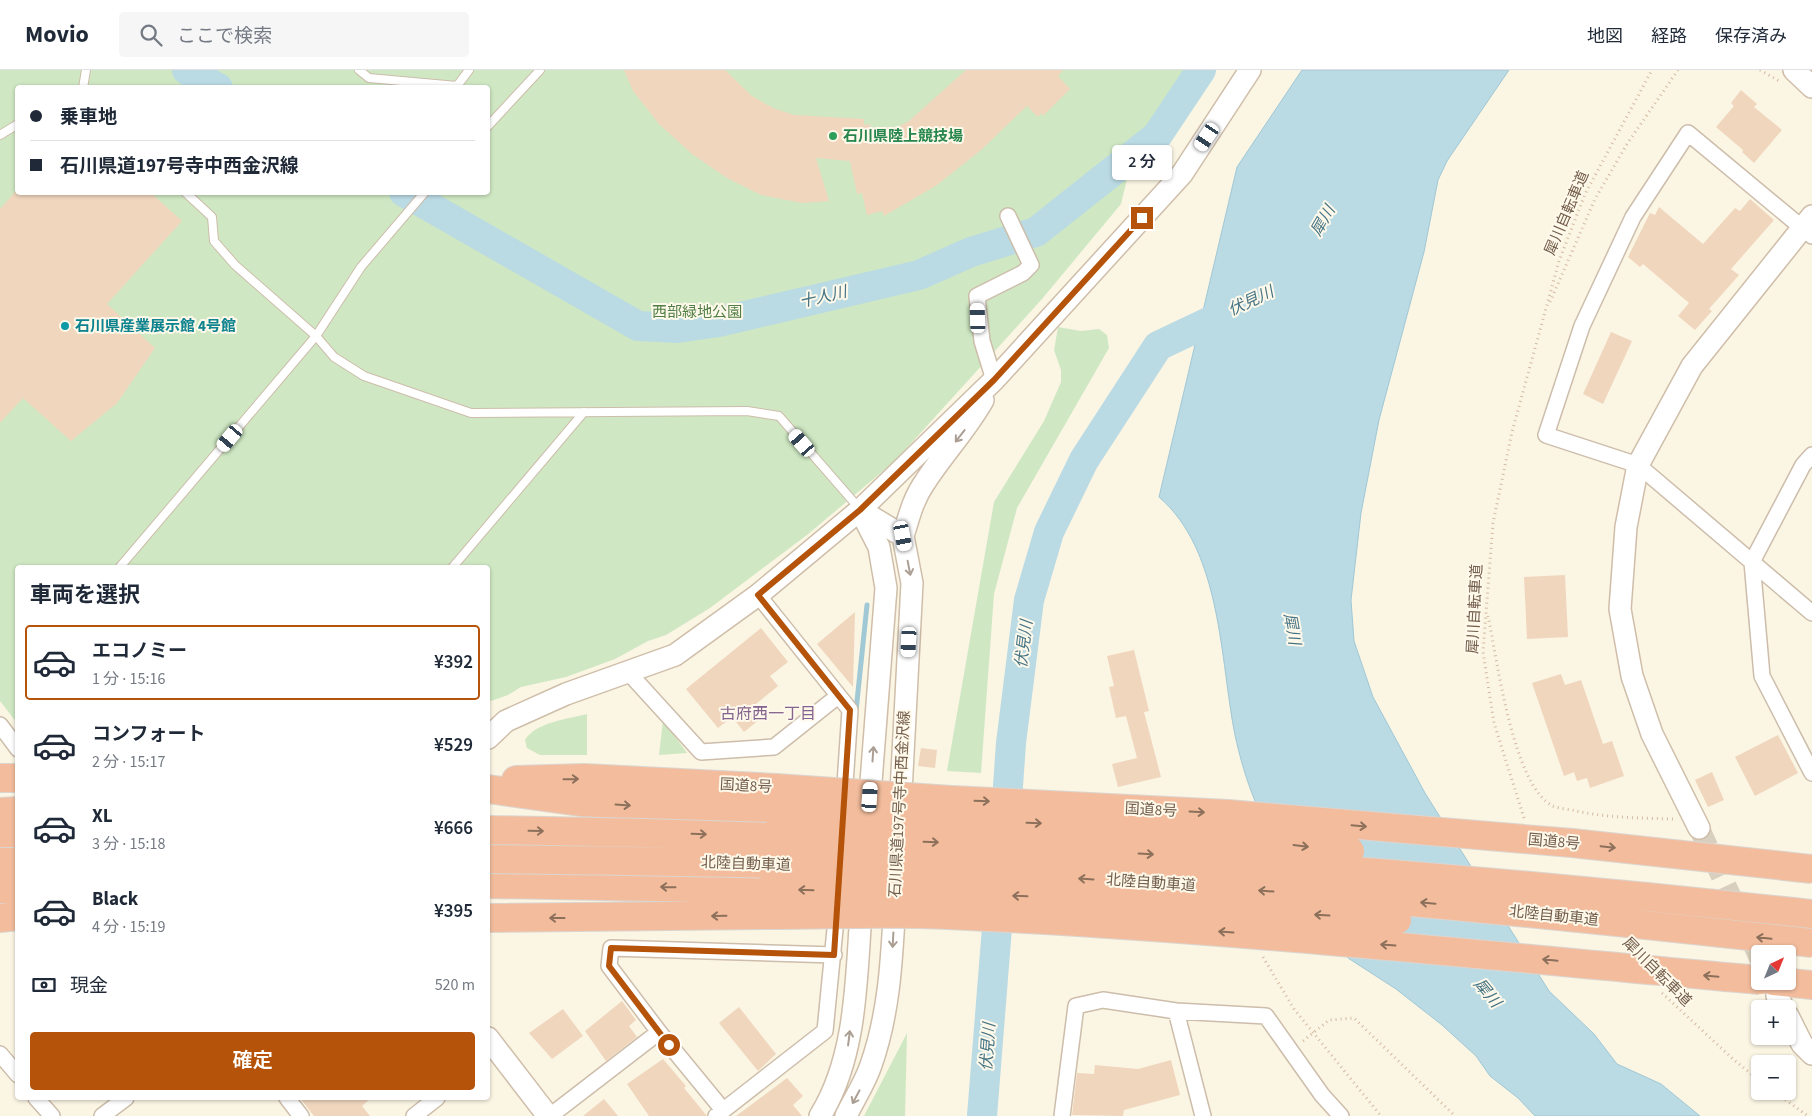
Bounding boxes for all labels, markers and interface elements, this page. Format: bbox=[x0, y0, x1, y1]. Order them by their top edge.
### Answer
search box bbox=[119, 12, 469, 57]
text: Movio bbox=[25, 17, 89, 52]
icon: search bbox=[137, 21, 165, 49]
text: ここで検索 bbox=[177, 23, 272, 50]
text: 地図 bbox=[1587, 24, 1623, 49]
text: 経路 bbox=[1651, 24, 1687, 49]
text: 保存済み bbox=[1715, 24, 1787, 49]
text: 乗車地 bbox=[60, 104, 117, 131]
car bbox=[1192, 120, 1221, 154]
place label: 石川県陸上競技場 bbox=[843, 126, 963, 147]
marker: 石川県陸上競技場 bbox=[827, 130, 839, 142]
callout: 2 分 bbox=[1112, 146, 1172, 180]
text: 2 分 bbox=[1128, 151, 1156, 173]
text: 石川県道197号寺中西金沢線 bbox=[60, 153, 299, 180]
street label: 犀川自転車道 bbox=[1540, 167, 1594, 259]
water label: 犀川 bbox=[1305, 200, 1342, 240]
route end bbox=[1131, 207, 1153, 229]
water label: 十人川 bbox=[797, 280, 851, 313]
water label: 伏見川 bbox=[1225, 280, 1279, 321]
park label: 西部緑地公園 bbox=[652, 302, 742, 323]
car bbox=[969, 303, 986, 333]
place label: 石川県産業展示館 4号館 bbox=[75, 316, 236, 337]
marker: 石川県産業展示館 4号館 bbox=[59, 320, 71, 332]
car bbox=[214, 422, 245, 454]
car bbox=[786, 427, 817, 459]
one-way arrow bbox=[955, 429, 965, 443]
car bbox=[892, 520, 913, 552]
one-way arrow bbox=[905, 560, 915, 576]
street label: 犀川自転車道 bbox=[1462, 564, 1488, 654]
text: 車両を選択 bbox=[30, 579, 140, 611]
water label: 犀川 bbox=[1278, 611, 1306, 649]
water label: 伏見川 bbox=[1010, 617, 1038, 669]
car bbox=[900, 627, 917, 657]
text: エコノミー bbox=[92, 638, 187, 665]
icon: car bbox=[32, 640, 77, 685]
text: ¥392 bbox=[434, 649, 473, 676]
text: 1 分 · 15:16 bbox=[92, 668, 165, 690]
district label: 古府西一丁目 bbox=[720, 703, 816, 725]
street label: 石川県道197号寺中西金沢線 bbox=[885, 710, 915, 898]
text: コンフォート bbox=[92, 721, 205, 748]
icon: car bbox=[32, 723, 77, 768]
text: ¥529 bbox=[434, 732, 473, 759]
one-way arrow bbox=[868, 746, 878, 762]
text: 2 分 · 15:17 bbox=[92, 751, 165, 773]
one-way arrow bbox=[563, 774, 579, 783]
street label: 国道8号 bbox=[719, 774, 773, 798]
car bbox=[861, 782, 878, 812]
one-way arrow bbox=[974, 796, 990, 806]
street label: 国道8号 bbox=[1124, 798, 1178, 822]
one-way arrow bbox=[614, 801, 630, 810]
text: XL bbox=[92, 803, 113, 830]
icon: car bbox=[32, 806, 77, 851]
one-way arrow bbox=[1189, 808, 1205, 817]
text: ¥666 bbox=[434, 815, 473, 842]
one-way arrow bbox=[1026, 818, 1042, 827]
one-way arrow bbox=[1351, 821, 1367, 830]
one-way arrow bbox=[528, 826, 544, 836]
one-way arrow bbox=[690, 829, 706, 838]
street label: 国道8号 bbox=[1527, 829, 1581, 855]
text: 3 分 · 15:18 bbox=[92, 833, 165, 855]
one-way arrow bbox=[923, 838, 939, 847]
one-way arrow bbox=[1293, 841, 1309, 851]
one-way arrow bbox=[1600, 842, 1616, 852]
one-way arrow bbox=[1137, 850, 1153, 859]
street label: 北陸自動車道 bbox=[701, 852, 791, 876]
street label: 北陸自動車道 bbox=[1105, 869, 1197, 897]
one-way arrow bbox=[1078, 874, 1094, 883]
one-way arrow bbox=[660, 882, 676, 892]
one-way arrow bbox=[798, 885, 814, 894]
text: Black bbox=[92, 886, 138, 913]
one-way arrow bbox=[1258, 886, 1274, 896]
icon: car bbox=[32, 889, 77, 934]
one-way arrow bbox=[1013, 891, 1029, 901]
text: ¥395 bbox=[434, 898, 473, 925]
one-way arrow bbox=[1420, 899, 1436, 908]
street label: 北陸自動車道 bbox=[1508, 901, 1600, 931]
one-way arrow bbox=[711, 911, 728, 921]
one-way arrow bbox=[1315, 911, 1331, 920]
one-way arrow bbox=[549, 913, 565, 922]
text: 4 分 · 15:19 bbox=[92, 916, 165, 938]
one-way arrow bbox=[1218, 928, 1234, 937]
one-way arrow bbox=[888, 932, 897, 948]
street label: 犀川自転車道 bbox=[1618, 933, 1696, 1011]
one-way arrow bbox=[1756, 933, 1772, 943]
one-way arrow bbox=[1380, 940, 1396, 950]
north arrow bbox=[1751, 945, 1796, 990]
map controls bbox=[1751, 945, 1796, 1100]
one-way arrow bbox=[1542, 955, 1558, 965]
icon: cash bbox=[30, 971, 58, 999]
one-way arrow bbox=[1704, 971, 1720, 980]
text: 現金 bbox=[70, 973, 108, 1000]
text: 520 m bbox=[435, 974, 475, 996]
water label: 犀川 bbox=[1468, 974, 1507, 1014]
button: + bbox=[1751, 1000, 1796, 1045]
water label: 伏見川 bbox=[975, 1020, 1001, 1072]
one-way arrow bbox=[844, 1030, 854, 1046]
button: 確定 bbox=[30, 1032, 475, 1090]
route start bbox=[658, 1034, 680, 1056]
button: − bbox=[1751, 1055, 1796, 1100]
one-way arrow bbox=[851, 1089, 861, 1104]

